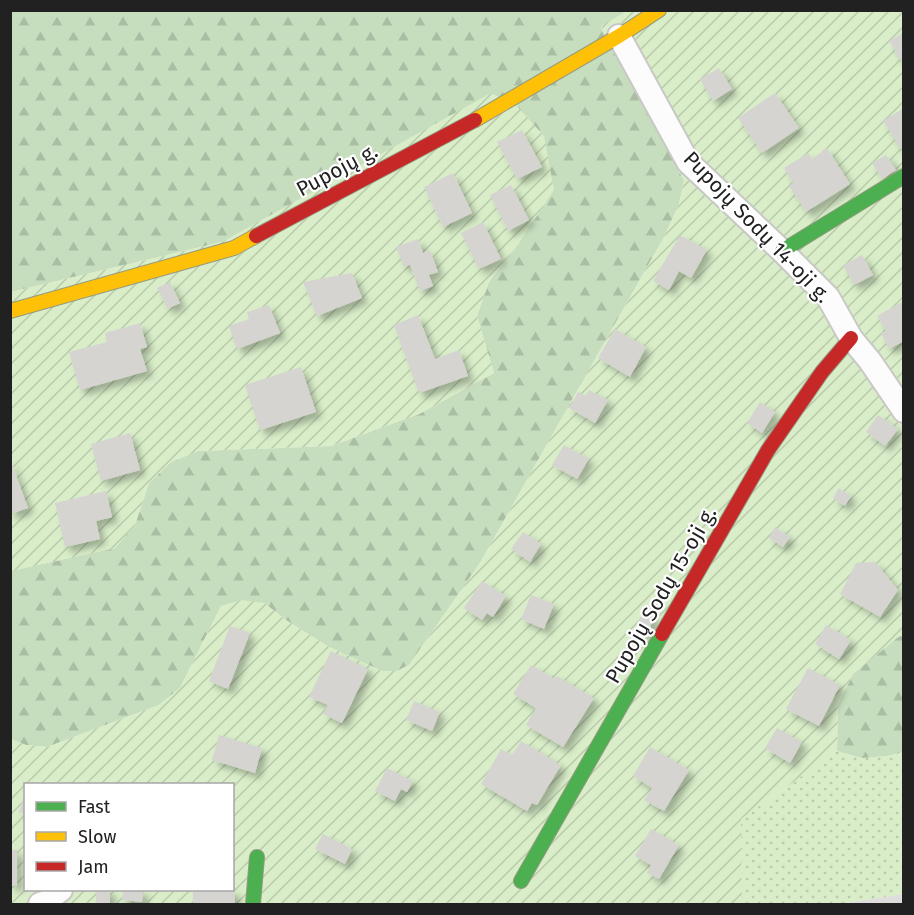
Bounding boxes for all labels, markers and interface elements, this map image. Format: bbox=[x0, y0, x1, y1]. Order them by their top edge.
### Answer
street label: Pupojų g. bbox=[292, 138, 382, 202]
street label: Pupojų Sodų 14-oji g. bbox=[678, 146, 836, 308]
street label: Pupojų Sodų 15-oji g. bbox=[600, 502, 722, 688]
legend bbox=[24, 783, 234, 891]
text: Fast bbox=[78, 796, 111, 818]
text: Slow bbox=[78, 826, 117, 848]
text: Jam bbox=[78, 856, 109, 878]

